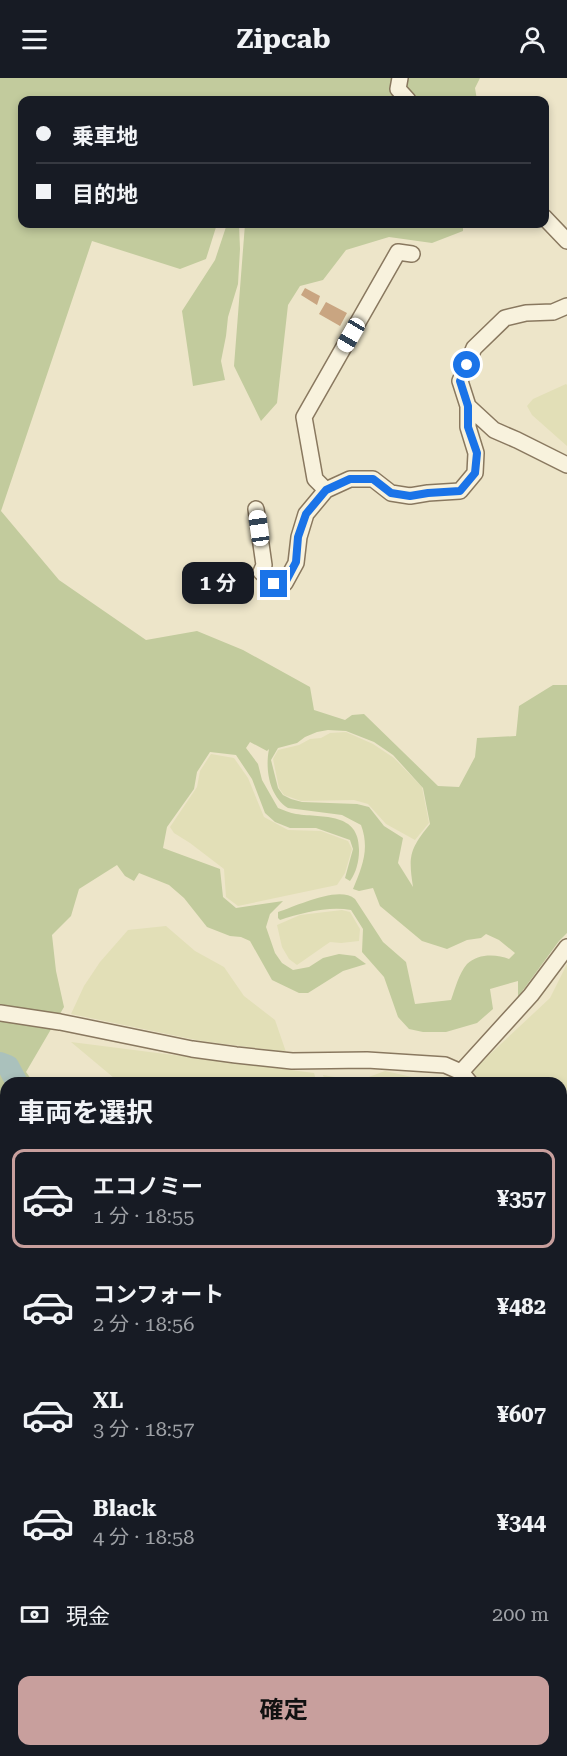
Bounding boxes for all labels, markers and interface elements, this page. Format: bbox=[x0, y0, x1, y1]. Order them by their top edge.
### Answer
icon: menu bbox=[18, 23, 51, 56]
text: Zipcab bbox=[236, 23, 331, 55]
icon: person bbox=[516, 23, 549, 56]
text: 乗車地 bbox=[72, 124, 138, 149]
text: 目的地 bbox=[72, 182, 138, 207]
car bbox=[334, 315, 368, 355]
route start bbox=[453, 351, 480, 378]
car bbox=[248, 509, 270, 547]
callout: 1 分 bbox=[181, 563, 253, 605]
route end bbox=[260, 570, 287, 597]
text: 1 分 bbox=[200, 571, 236, 595]
text: 車両を選択 bbox=[18, 1097, 153, 1129]
icon: car bbox=[21, 1172, 75, 1226]
text: エコノミー bbox=[93, 1174, 203, 1199]
text: ¥357 bbox=[497, 1186, 546, 1211]
text: 1 分 · 18:55 bbox=[93, 1204, 194, 1228]
icon: car bbox=[21, 1280, 75, 1334]
text: コンフォート bbox=[93, 1282, 224, 1307]
text: ¥482 bbox=[497, 1294, 546, 1319]
text: 2 分 · 18:56 bbox=[93, 1312, 194, 1336]
icon: car bbox=[21, 1388, 75, 1442]
text: XL bbox=[93, 1388, 123, 1413]
text: ¥607 bbox=[497, 1402, 546, 1427]
text: 3 分 · 18:57 bbox=[93, 1417, 194, 1441]
icon: car bbox=[21, 1496, 75, 1550]
text: Black bbox=[93, 1496, 157, 1521]
text: ¥344 bbox=[497, 1510, 546, 1535]
text: 4 分 · 18:58 bbox=[93, 1525, 194, 1549]
icon: cash bbox=[18, 1598, 51, 1631]
text: 200 m bbox=[492, 1602, 549, 1626]
text: 現金 bbox=[66, 1604, 110, 1629]
button: 確定 bbox=[18, 1676, 549, 1745]

